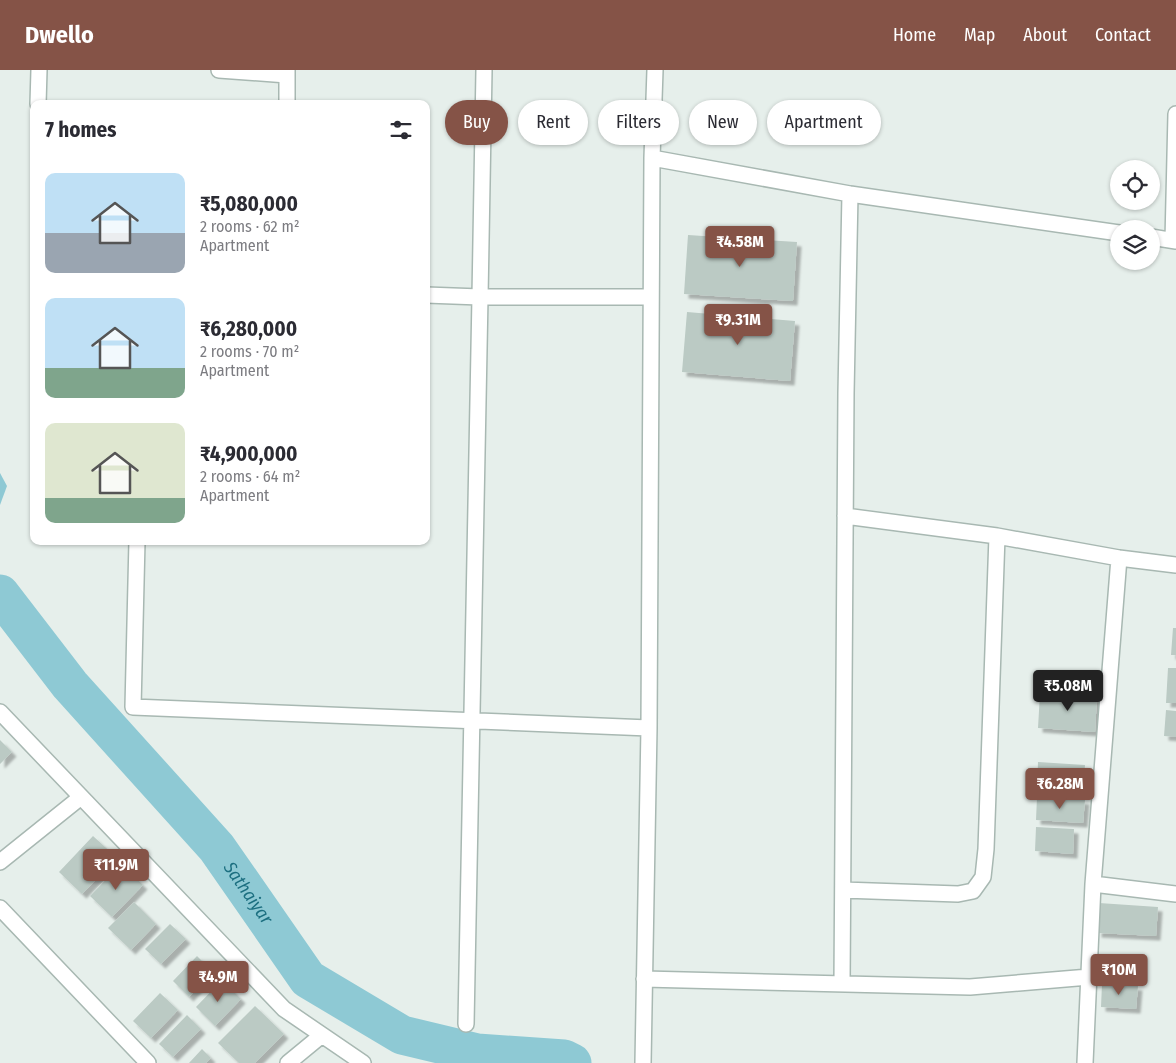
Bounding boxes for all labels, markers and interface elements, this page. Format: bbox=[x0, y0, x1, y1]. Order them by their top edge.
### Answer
text: Dwello bbox=[25, 21, 94, 49]
text: Home bbox=[893, 24, 936, 46]
text: Map bbox=[964, 24, 995, 46]
text: About bbox=[1023, 24, 1067, 46]
text: Contact bbox=[1095, 24, 1151, 46]
chip: Buy bbox=[445, 100, 508, 145]
chip: Rent bbox=[518, 100, 588, 145]
chip: Filters bbox=[598, 100, 679, 145]
chip: New bbox=[689, 100, 757, 145]
chip: Apartment bbox=[767, 100, 881, 145]
icon: filters bbox=[387, 116, 415, 144]
text: 7 homes bbox=[45, 117, 116, 143]
map controls bbox=[1110, 160, 1160, 270]
button: locate bbox=[1110, 160, 1160, 210]
text: ₹5,080,000 bbox=[200, 191, 298, 217]
icon: home bbox=[85, 193, 145, 253]
text: 2 rooms · 62 m² bbox=[200, 217, 299, 236]
button: layers bbox=[1110, 220, 1160, 270]
pin: ₹4.58M bbox=[699, 226, 781, 268]
text: ₹4.58M bbox=[716, 232, 764, 251]
text: Apartment bbox=[200, 236, 269, 255]
pin: ₹9.31M bbox=[697, 304, 779, 346]
text: ₹9.31M bbox=[715, 310, 761, 329]
text: ₹6,280,000 bbox=[200, 316, 297, 342]
icon: home bbox=[85, 318, 145, 378]
text: 2 rooms · 70 m² bbox=[200, 342, 299, 361]
text: Apartment bbox=[200, 361, 269, 380]
text: ₹4,900,000 bbox=[200, 441, 298, 467]
icon: home bbox=[85, 443, 145, 503]
text: 2 rooms · 64 m² bbox=[200, 467, 300, 486]
text: Apartment bbox=[200, 486, 269, 505]
pin: ₹5.08M bbox=[1027, 670, 1109, 712]
text: ₹5.08M bbox=[1044, 676, 1092, 695]
pin: ₹6.28M bbox=[1019, 768, 1101, 810]
text: ₹6.28M bbox=[1036, 774, 1084, 793]
pin: ₹11.9M bbox=[75, 848, 157, 891]
text: ₹11.9M bbox=[94, 855, 138, 874]
water label: Sathaiyar bbox=[218, 857, 278, 929]
pin: ₹10M bbox=[1089, 954, 1149, 996]
pin: ₹4.9M bbox=[183, 960, 253, 1003]
text: ₹10M bbox=[1102, 960, 1136, 979]
text: ₹4.9M bbox=[199, 967, 237, 986]

